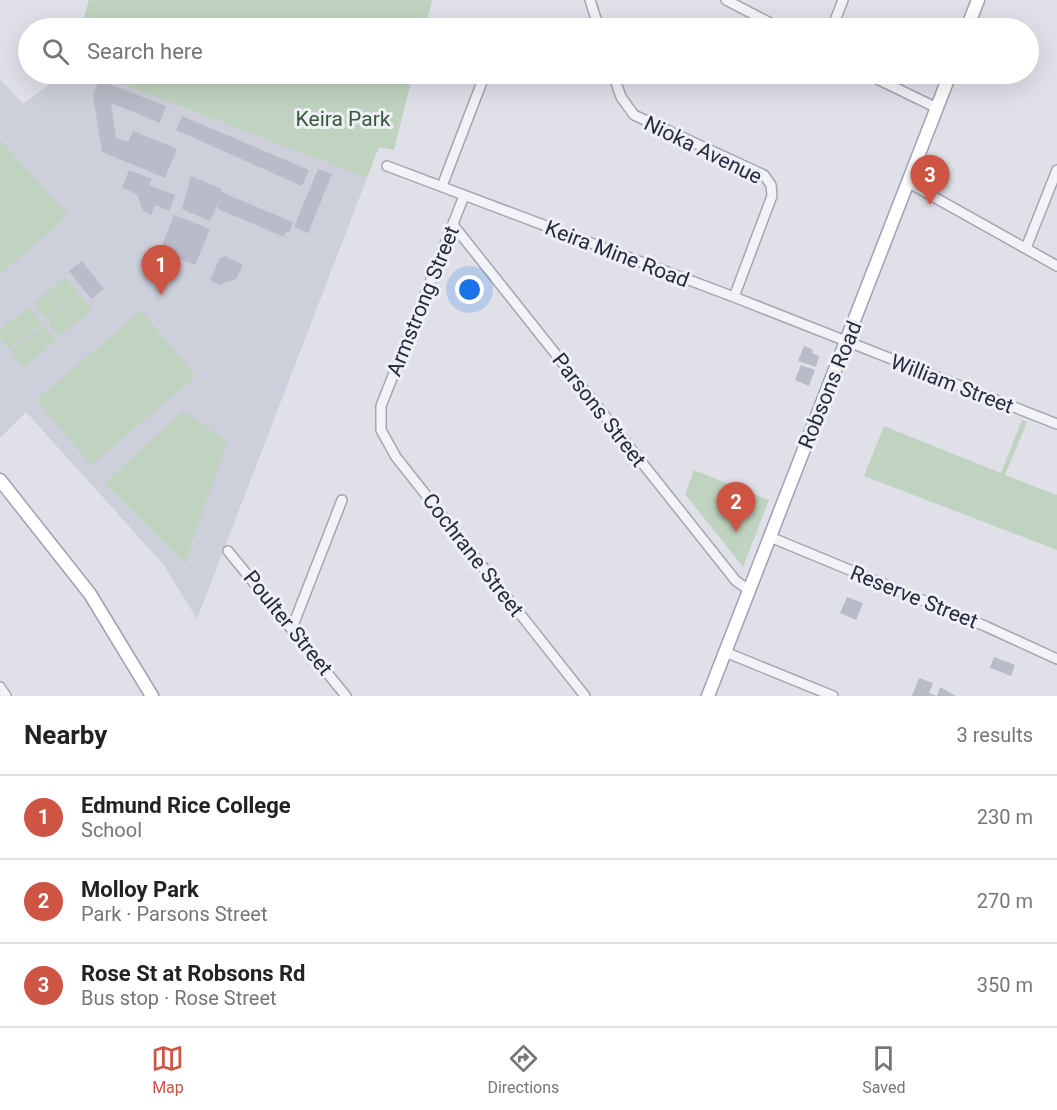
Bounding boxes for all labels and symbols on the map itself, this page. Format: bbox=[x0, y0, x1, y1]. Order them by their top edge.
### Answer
park label: Keira Park bbox=[296, 107, 391, 131]
street label: Nioka Avenue bbox=[640, 111, 766, 189]
pin: 3 bbox=[910, 156, 950, 205]
street label: Keira Mine Road bbox=[542, 216, 692, 292]
street label: Armstrong Street bbox=[382, 222, 464, 380]
pin: 1 bbox=[142, 246, 180, 295]
your location bbox=[455, 275, 484, 304]
street label: Robsons Road bbox=[794, 318, 866, 452]
street label: Parsons Street bbox=[547, 348, 651, 472]
street label: William Street bbox=[887, 350, 1017, 418]
pin: 2 bbox=[716, 482, 756, 532]
street label: Cochrane Street bbox=[417, 489, 529, 621]
street label: Reserve Street bbox=[847, 561, 981, 633]
street label: Poulter Street bbox=[239, 566, 338, 680]

